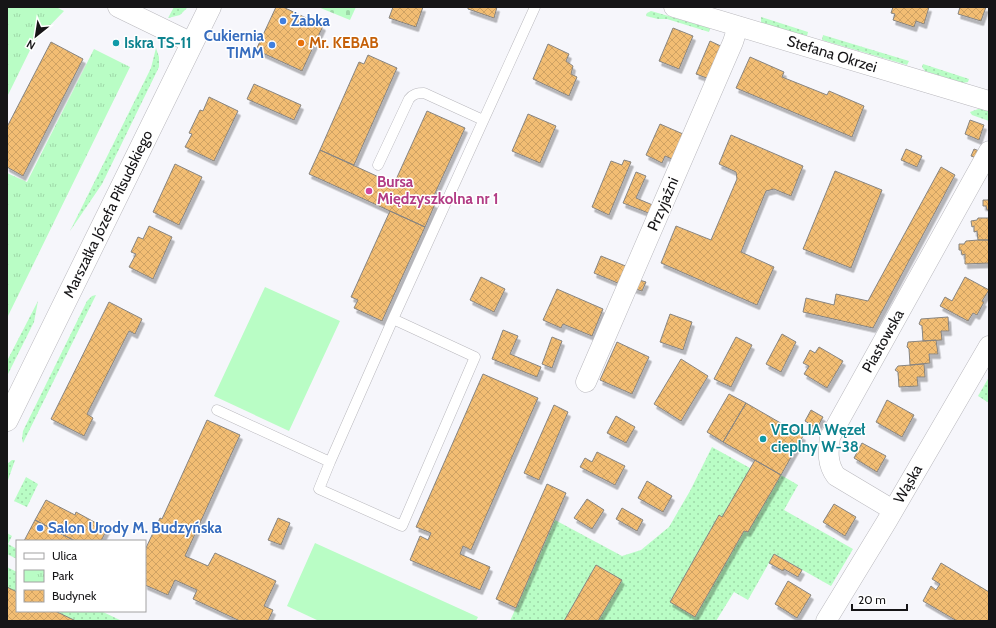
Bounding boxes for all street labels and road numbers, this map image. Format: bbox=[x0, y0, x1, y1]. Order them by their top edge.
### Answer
street label: Stefana Okrzei bbox=[785, 32, 879, 76]
street label: Marszałka Józefa Piłsudskiego bbox=[60, 127, 156, 301]
street label: Przyjaźni bbox=[644, 174, 682, 234]
street label: Piastowska bbox=[858, 306, 908, 376]
street label: Wąska bbox=[890, 461, 927, 506]

